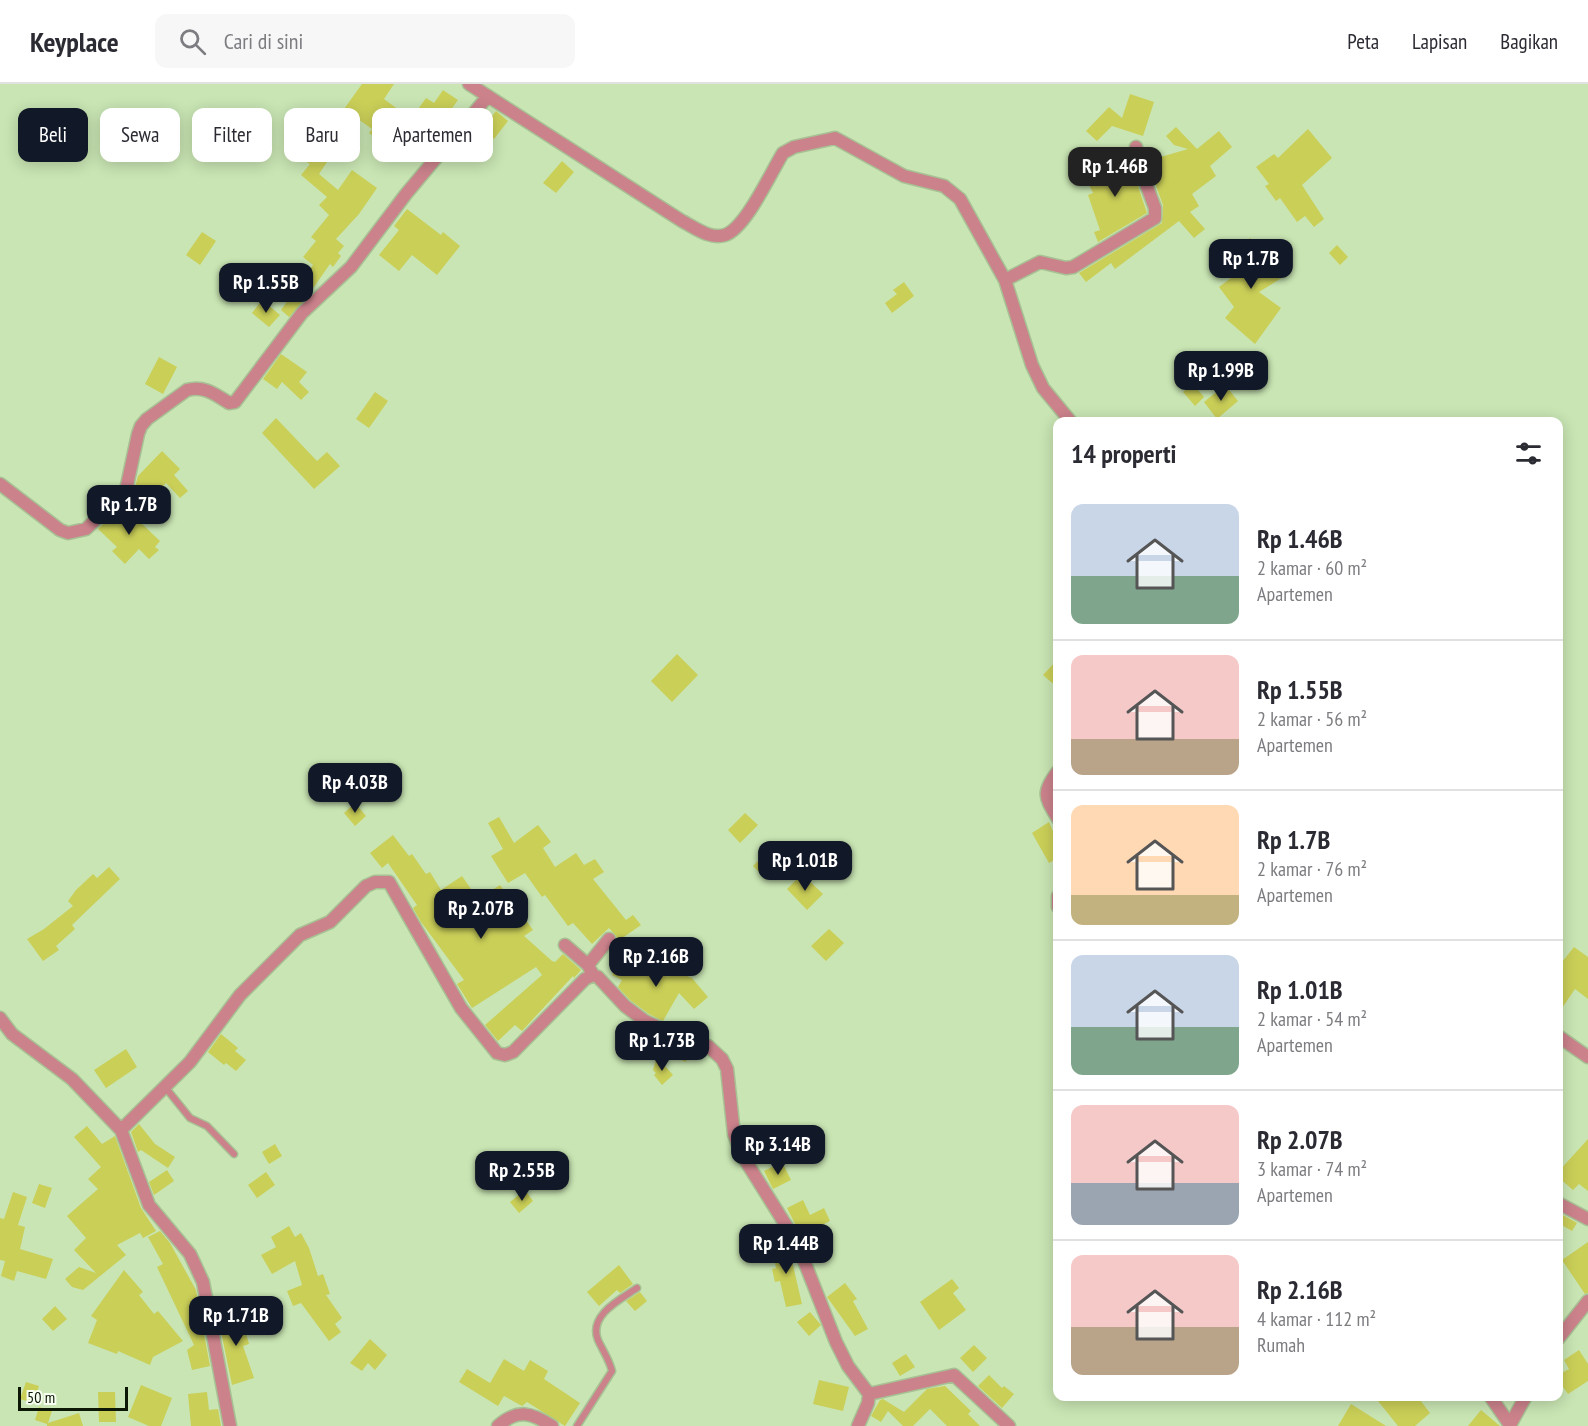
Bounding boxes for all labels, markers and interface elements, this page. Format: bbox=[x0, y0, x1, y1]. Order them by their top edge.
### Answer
search box bbox=[155, 14, 575, 68]
text: Keyplace bbox=[30, 23, 119, 60]
icon: search bbox=[176, 25, 209, 58]
text: Cari di sini bbox=[224, 27, 303, 55]
text: Peta bbox=[1347, 28, 1379, 55]
text: Lapisan bbox=[1412, 28, 1467, 55]
text: Bagikan bbox=[1500, 28, 1558, 55]
chip: Beli bbox=[18, 108, 88, 162]
chip: Sewa bbox=[100, 108, 180, 162]
chip: Filter bbox=[192, 108, 272, 162]
chip: Baru bbox=[284, 108, 360, 162]
chip: Apartemen bbox=[372, 108, 493, 162]
pin: Rp 1.46B bbox=[1053, 147, 1177, 198]
text: Rp 1.46B bbox=[1082, 153, 1148, 179]
pin: Rp 1.7B bbox=[1196, 239, 1306, 290]
text: Rp 1.7B bbox=[1223, 245, 1279, 271]
pin: Rp 1.55B bbox=[204, 263, 328, 314]
text: Rp 1.55B bbox=[233, 269, 299, 295]
pin: Rp 1.99B bbox=[1159, 351, 1283, 402]
text: Rp 1.99B bbox=[1188, 357, 1254, 383]
text: 14 properti bbox=[1071, 437, 1176, 470]
icon: filters bbox=[1512, 437, 1545, 470]
pin: Rp 1.7B bbox=[74, 485, 184, 536]
text: Rp 1.7B bbox=[101, 491, 157, 517]
text: Rp 1.46B bbox=[1257, 522, 1343, 555]
icon: home bbox=[1119, 528, 1191, 600]
text: 2 kamar · 60 m² bbox=[1257, 555, 1367, 581]
text: Apartemen bbox=[1257, 581, 1333, 607]
text: Rp 1.55B bbox=[1257, 673, 1343, 706]
icon: home bbox=[1119, 679, 1191, 751]
text: 2 kamar · 56 m² bbox=[1257, 706, 1367, 732]
text: Apartemen bbox=[1257, 732, 1333, 758]
pin: Rp 4.03B bbox=[293, 763, 417, 814]
text: Rp 4.03B bbox=[322, 769, 388, 795]
text: Rp 1.7B bbox=[1257, 823, 1330, 856]
icon: home bbox=[1119, 829, 1191, 901]
pin: Rp 1.01B bbox=[743, 841, 867, 892]
text: Rp 1.01B bbox=[772, 847, 838, 873]
text: 2 kamar · 76 m² bbox=[1257, 856, 1367, 882]
text: Apartemen bbox=[1257, 882, 1333, 908]
pin: Rp 2.07B bbox=[419, 889, 543, 940]
text: Rp 2.07B bbox=[448, 895, 514, 921]
pin: Rp 2.16B bbox=[594, 937, 718, 988]
text: Rp 2.16B bbox=[623, 943, 689, 969]
text: Rp 1.01B bbox=[1257, 973, 1343, 1006]
icon: home bbox=[1119, 979, 1191, 1051]
text: 2 kamar · 54 m² bbox=[1257, 1006, 1367, 1032]
pin: Rp 1.73B bbox=[600, 1021, 724, 1072]
text: Rp 1.73B bbox=[629, 1027, 695, 1053]
text: Apartemen bbox=[1257, 1032, 1333, 1058]
text: Rp 2.07B bbox=[1257, 1123, 1343, 1156]
pin: Rp 3.14B bbox=[716, 1125, 840, 1176]
icon: home bbox=[1119, 1129, 1191, 1201]
text: Rp 3.14B bbox=[745, 1131, 811, 1157]
pin: Rp 2.55B bbox=[460, 1151, 584, 1202]
text: 3 kamar · 74 m² bbox=[1257, 1156, 1367, 1182]
text: Rp 2.55B bbox=[489, 1157, 555, 1183]
text: Apartemen bbox=[1257, 1182, 1333, 1208]
pin: Rp 1.44B bbox=[724, 1224, 848, 1275]
text: Rp 1.44B bbox=[753, 1230, 819, 1256]
text: Rp 2.16B bbox=[1257, 1273, 1343, 1306]
icon: home bbox=[1119, 1279, 1191, 1351]
pin: Rp 1.71B bbox=[174, 1296, 298, 1347]
text: Rp 1.71B bbox=[203, 1302, 269, 1328]
text: 4 kamar · 112 m² bbox=[1257, 1306, 1376, 1332]
text: Rumah bbox=[1257, 1332, 1305, 1358]
scale bar bbox=[18, 1384, 128, 1412]
text: 50 m bbox=[27, 1387, 55, 1407]

